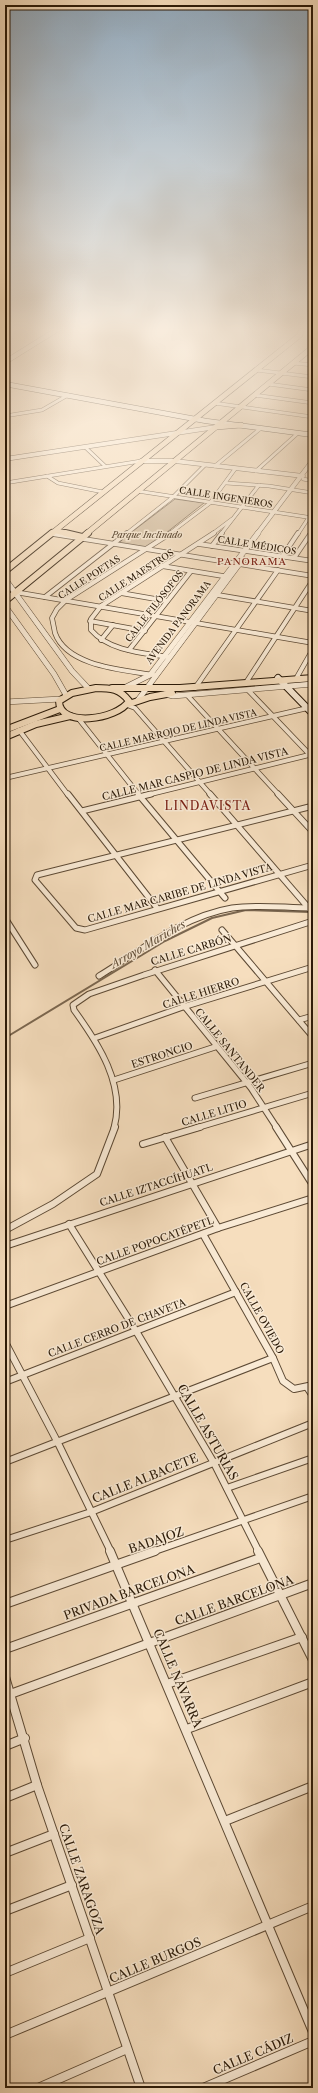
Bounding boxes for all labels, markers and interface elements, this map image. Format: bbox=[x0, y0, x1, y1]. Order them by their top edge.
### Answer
street label: CALLE INGENIEROS bbox=[178, 484, 274, 510]
park label: Parque Inclinado bbox=[111, 529, 182, 540]
street label: CALLE MÉDICOS bbox=[217, 533, 297, 557]
street label: CALLE MAESTROS bbox=[96, 547, 176, 603]
street label: CALLE POETAS bbox=[56, 553, 122, 601]
district label: PANORAMA bbox=[217, 555, 287, 568]
street label: CALLE FILÓSOFOS bbox=[123, 568, 185, 644]
street label: AVENIDA PANORAMA bbox=[143, 578, 213, 666]
street label: CALLE MAR ROJO DE LINDA VISTA bbox=[98, 706, 258, 753]
street label: CALLE MAR CASPIO DE LINDA VISTA bbox=[101, 744, 290, 803]
district label: LINDAVISTA bbox=[165, 798, 252, 813]
street label: CALLE MAR CARIBE DE LINDA VISTA bbox=[86, 860, 275, 926]
water label: Arroyo Mariches bbox=[106, 917, 188, 972]
street label: CALLE CARBÓN bbox=[149, 932, 233, 968]
street label: CALLE HIERRO bbox=[161, 974, 241, 1012]
street label: CALLE SANTANDER bbox=[192, 1006, 268, 1095]
street label: ESTRONCIO bbox=[130, 1039, 194, 1071]
street label: CALLE LITIO bbox=[180, 1097, 248, 1129]
street label: CALLE IZTACCÍHUATL bbox=[98, 1160, 215, 1209]
street label: CALLE POPOCATÉPETL bbox=[95, 1214, 216, 1268]
street label: CALLE OVIEDO bbox=[237, 1280, 287, 1356]
street label: CALLE CERRO DE CHAVETA bbox=[46, 1295, 188, 1360]
street label: CALLE ASTURIAS bbox=[174, 1381, 242, 1483]
street label: CALLE ALBACETE bbox=[90, 1450, 200, 1506]
street label: BADAJOZ bbox=[126, 1524, 186, 1556]
street label: PRIVADA BARCELONA bbox=[61, 1561, 198, 1623]
street label: CALLE BARCELONA bbox=[173, 1571, 296, 1628]
street label: CALLE NAVARRA bbox=[150, 1626, 206, 1731]
street label: CALLE ZARAGOZA bbox=[56, 1822, 108, 1937]
street label: CALLE BURGOS bbox=[107, 1934, 203, 1986]
street label: CALLE CÁDIZ bbox=[210, 2029, 295, 2078]

